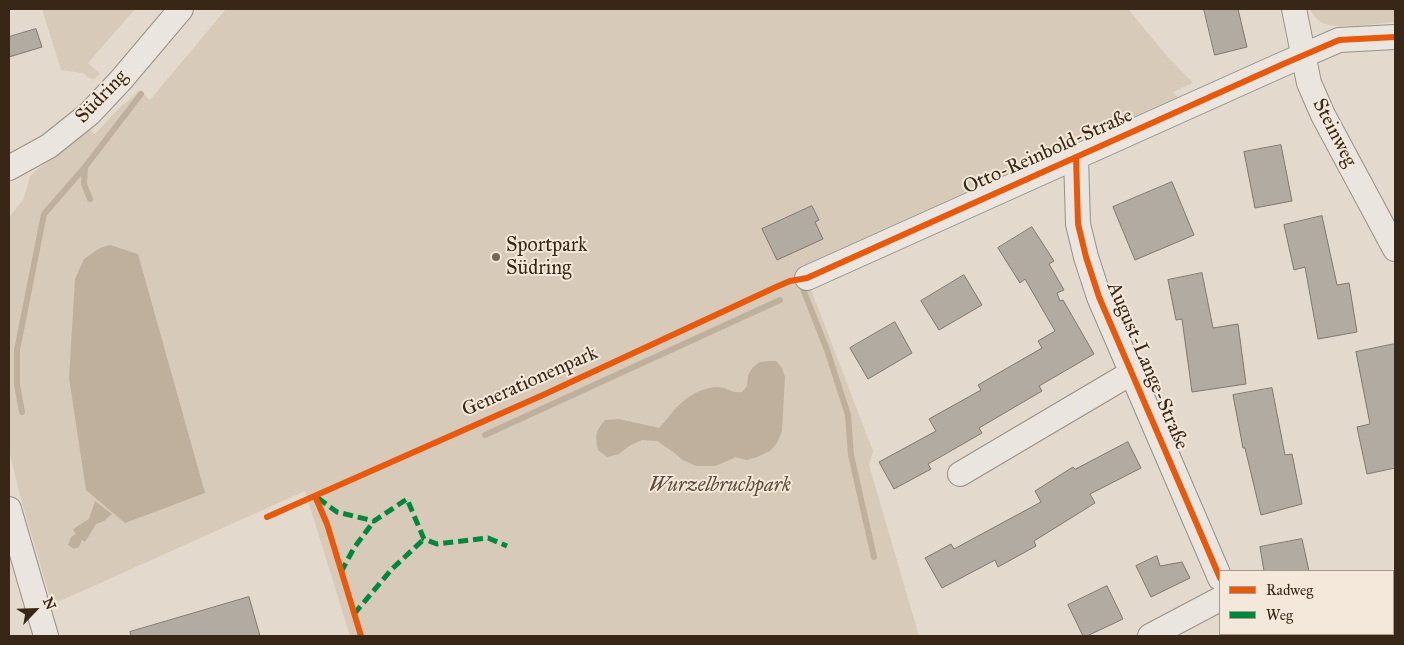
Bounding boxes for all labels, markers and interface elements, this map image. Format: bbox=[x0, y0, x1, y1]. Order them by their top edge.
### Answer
street label: Südring bbox=[71, 65, 133, 129]
street label: Steinweg bbox=[1307, 95, 1361, 171]
street label: Otto-Reinbold-Straße bbox=[959, 104, 1137, 200]
place label: Sportpark Südring bbox=[506, 234, 587, 281]
marker: Sportpark Südring bbox=[490, 251, 502, 263]
street label: August-Lange-Straße bbox=[1101, 279, 1193, 453]
street label: Generationenpark bbox=[459, 341, 601, 423]
park label: Wurzelbruchpark bbox=[649, 474, 791, 498]
legend bbox=[1219, 570, 1394, 635]
text: Radweg bbox=[1266, 581, 1313, 599]
north arrow bbox=[10, 585, 60, 635]
text: N bbox=[39, 595, 59, 613]
text: Weg bbox=[1266, 606, 1293, 624]

